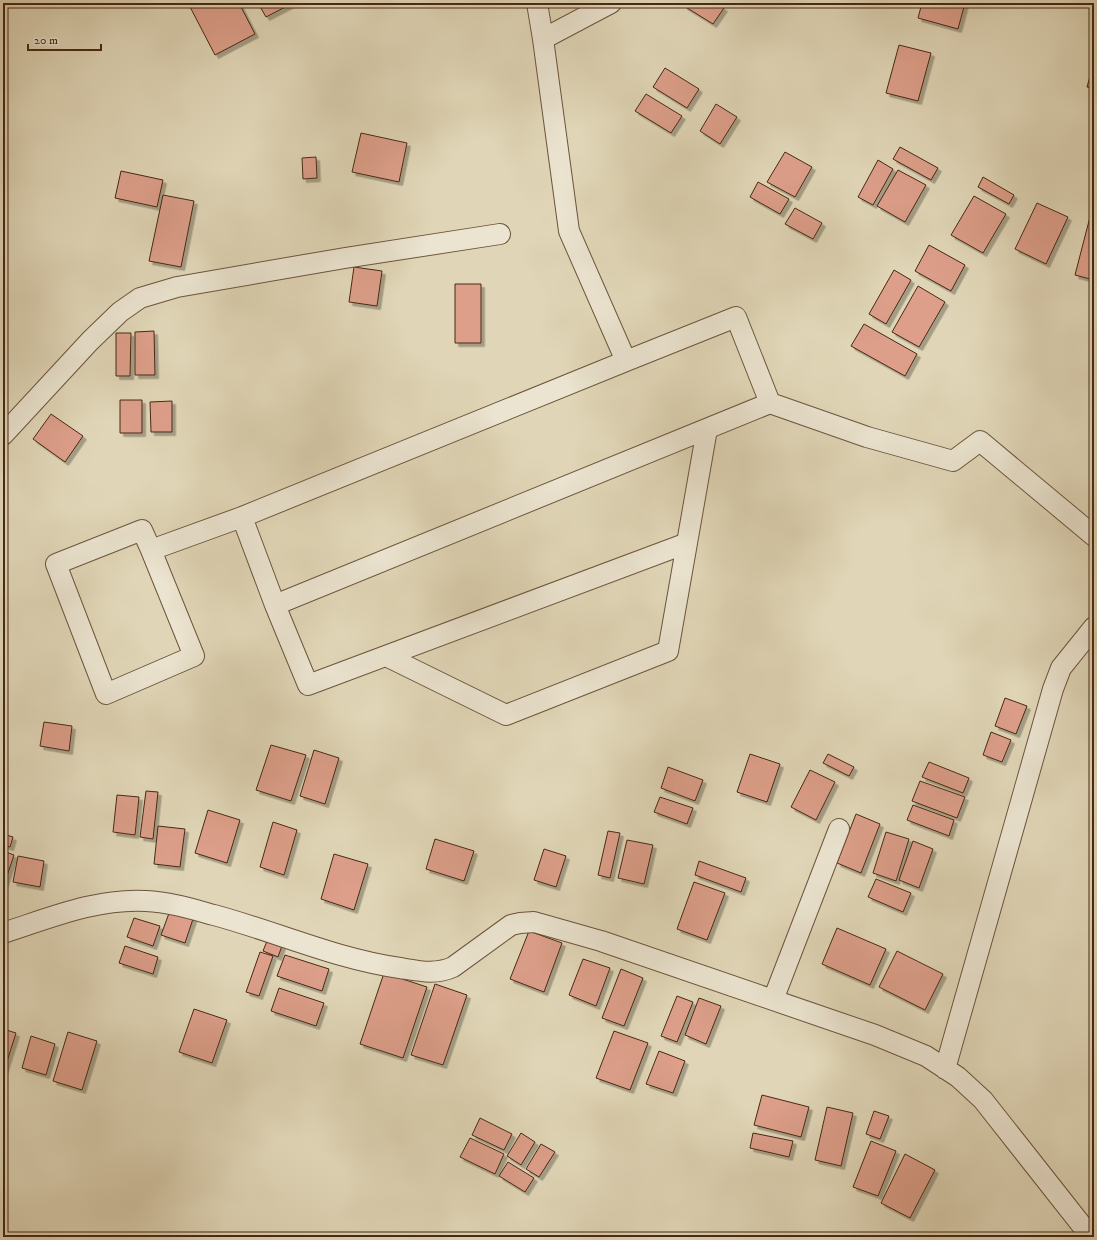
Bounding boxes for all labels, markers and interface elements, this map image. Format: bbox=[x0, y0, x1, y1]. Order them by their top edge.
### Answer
scale bar bbox=[28, 26, 101, 52]
text: 20 m bbox=[34, 33, 58, 48]

